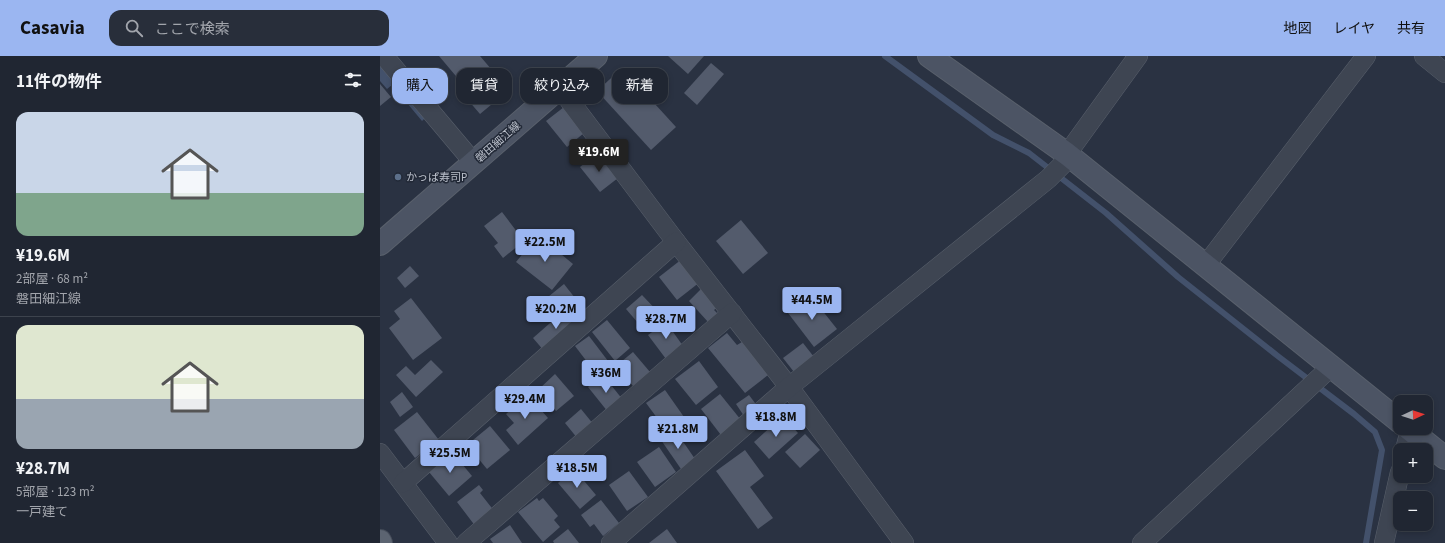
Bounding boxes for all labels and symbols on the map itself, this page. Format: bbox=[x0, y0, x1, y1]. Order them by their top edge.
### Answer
street label: 磐田細江線 bbox=[472, 118, 524, 166]
pin: ¥19.6M bbox=[566, 139, 632, 173]
place label: かっぱ寿司P bbox=[406, 170, 467, 185]
marker: かっぱ寿司P bbox=[393, 172, 403, 182]
pin: ¥22.5M bbox=[512, 229, 578, 263]
pin: ¥44.5M bbox=[779, 287, 845, 321]
pin: ¥20.2M bbox=[523, 296, 589, 330]
pin: ¥28.7M bbox=[633, 306, 699, 340]
pin: ¥36M bbox=[582, 360, 630, 394]
pin: ¥29.4M bbox=[492, 386, 558, 420]
north arrow bbox=[1393, 395, 1433, 435]
pin: ¥18.8M bbox=[743, 404, 809, 438]
pin: ¥21.8M bbox=[645, 416, 711, 450]
pin: ¥25.5M bbox=[417, 440, 483, 474]
pin: ¥18.5M bbox=[544, 455, 610, 489]

